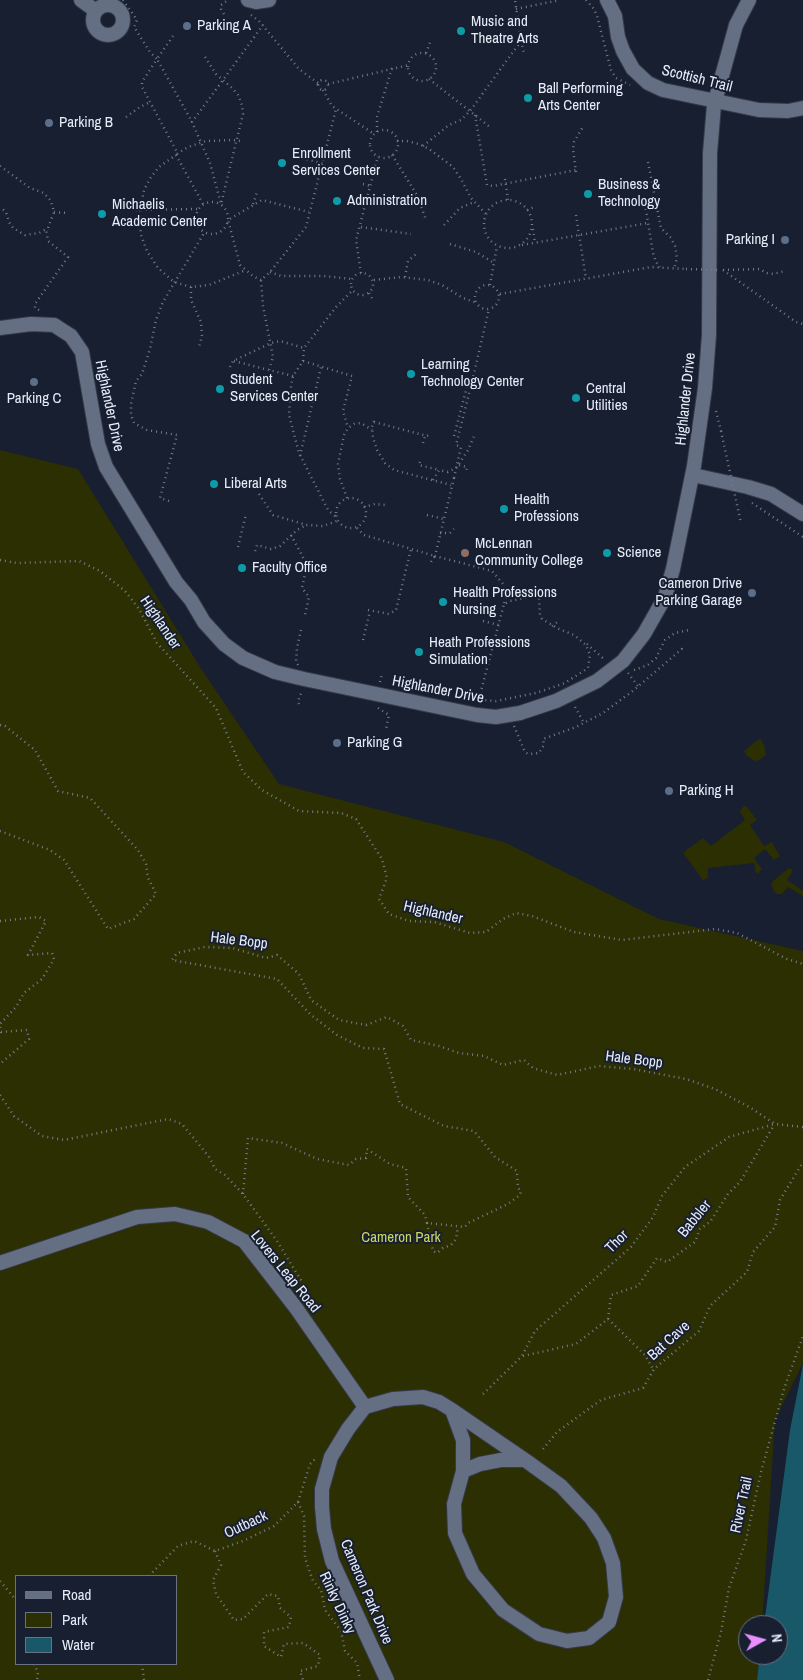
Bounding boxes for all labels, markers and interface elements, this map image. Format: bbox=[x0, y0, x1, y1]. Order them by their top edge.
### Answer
place label: Music and Theatre Arts bbox=[471, 13, 539, 48]
place label: Parking A bbox=[197, 17, 251, 35]
marker: Parking A bbox=[181, 20, 193, 32]
marker: Music and Theatre Arts bbox=[455, 25, 467, 37]
street label: Scottish Trail bbox=[660, 62, 734, 96]
place label: Ball Performing Arts Center bbox=[538, 80, 623, 115]
marker: Ball Performing Arts Center bbox=[522, 92, 534, 104]
place label: Parking B bbox=[59, 114, 113, 132]
marker: Parking B bbox=[43, 117, 55, 129]
place label: Enrollment Services Center bbox=[292, 145, 380, 180]
marker: Enrollment Services Center bbox=[276, 157, 288, 169]
place label: Business & Technology bbox=[598, 176, 660, 211]
marker: Business & Technology bbox=[582, 188, 594, 200]
place label: Administration bbox=[347, 192, 427, 210]
marker: Administration bbox=[331, 195, 343, 207]
place label: Michaelis Academic Center bbox=[112, 196, 207, 231]
marker: Michaelis Academic Center bbox=[96, 208, 108, 220]
place label: Parking I bbox=[726, 231, 775, 249]
marker: Parking I bbox=[779, 234, 791, 246]
street label: Highlander Drive bbox=[672, 352, 700, 446]
place label: Learning Technology Center bbox=[421, 356, 524, 391]
street label: Highlander Drive bbox=[91, 359, 127, 453]
marker: Learning Technology Center bbox=[405, 368, 417, 380]
place label: Student Services Center bbox=[230, 371, 318, 406]
marker: Parking C bbox=[28, 376, 40, 388]
place label: Central Utilities bbox=[586, 380, 628, 415]
marker: Student Services Center bbox=[214, 383, 226, 395]
place label: Parking C bbox=[7, 390, 61, 408]
marker: Central Utilities bbox=[570, 392, 582, 404]
place label: Liberal Arts bbox=[224, 475, 287, 493]
marker: Liberal Arts bbox=[208, 478, 220, 490]
place label: Health Professions bbox=[514, 491, 579, 526]
marker: Health Professions bbox=[498, 503, 510, 515]
place label: McLennan Community College bbox=[475, 535, 583, 570]
place label: Science bbox=[617, 544, 661, 562]
marker: McLennan Community College bbox=[459, 547, 471, 559]
marker: Science bbox=[601, 547, 613, 559]
place label: Faculty Office bbox=[252, 559, 327, 577]
marker: Faculty Office bbox=[236, 562, 248, 574]
place label: Cameron Drive Parking Garage bbox=[655, 575, 742, 610]
place label: Health Professions Nursing bbox=[453, 584, 557, 619]
marker: Cameron Drive Parking Garage bbox=[746, 587, 758, 599]
street label: Highlander bbox=[136, 593, 184, 653]
marker: Health Professions Nursing bbox=[437, 596, 449, 608]
place label: Heath Professions Simulation bbox=[429, 634, 530, 669]
marker: Heath Professions Simulation bbox=[413, 646, 425, 658]
street label: Highlander Drive bbox=[391, 672, 485, 708]
place label: Parking G bbox=[347, 734, 402, 752]
marker: Parking G bbox=[331, 737, 343, 749]
place label: Parking H bbox=[679, 782, 734, 800]
marker: Parking H bbox=[663, 785, 675, 797]
street label: Highlander bbox=[402, 897, 464, 929]
street label: Hale Bopp bbox=[209, 929, 269, 953]
street label: Hale Bopp bbox=[604, 1048, 664, 1072]
street label: Babbler bbox=[675, 1197, 715, 1241]
street label: Lovers Leap Road bbox=[246, 1227, 324, 1317]
street label: Thor bbox=[602, 1227, 632, 1257]
park label: Cameron Park bbox=[361, 1229, 441, 1247]
street label: Bat Cave bbox=[644, 1317, 694, 1365]
street label: River Trail bbox=[727, 1475, 757, 1535]
street label: Outback bbox=[221, 1507, 271, 1543]
street label: Cameron Park Drive bbox=[336, 1537, 396, 1647]
street label: Rinky Dinky bbox=[315, 1569, 359, 1637]
legend bbox=[15, 1575, 178, 1665]
text: Road bbox=[62, 1584, 91, 1605]
text: Park bbox=[62, 1609, 87, 1630]
north arrow bbox=[738, 1615, 788, 1665]
text: N bbox=[767, 1633, 786, 1644]
text: Water bbox=[62, 1634, 94, 1655]

